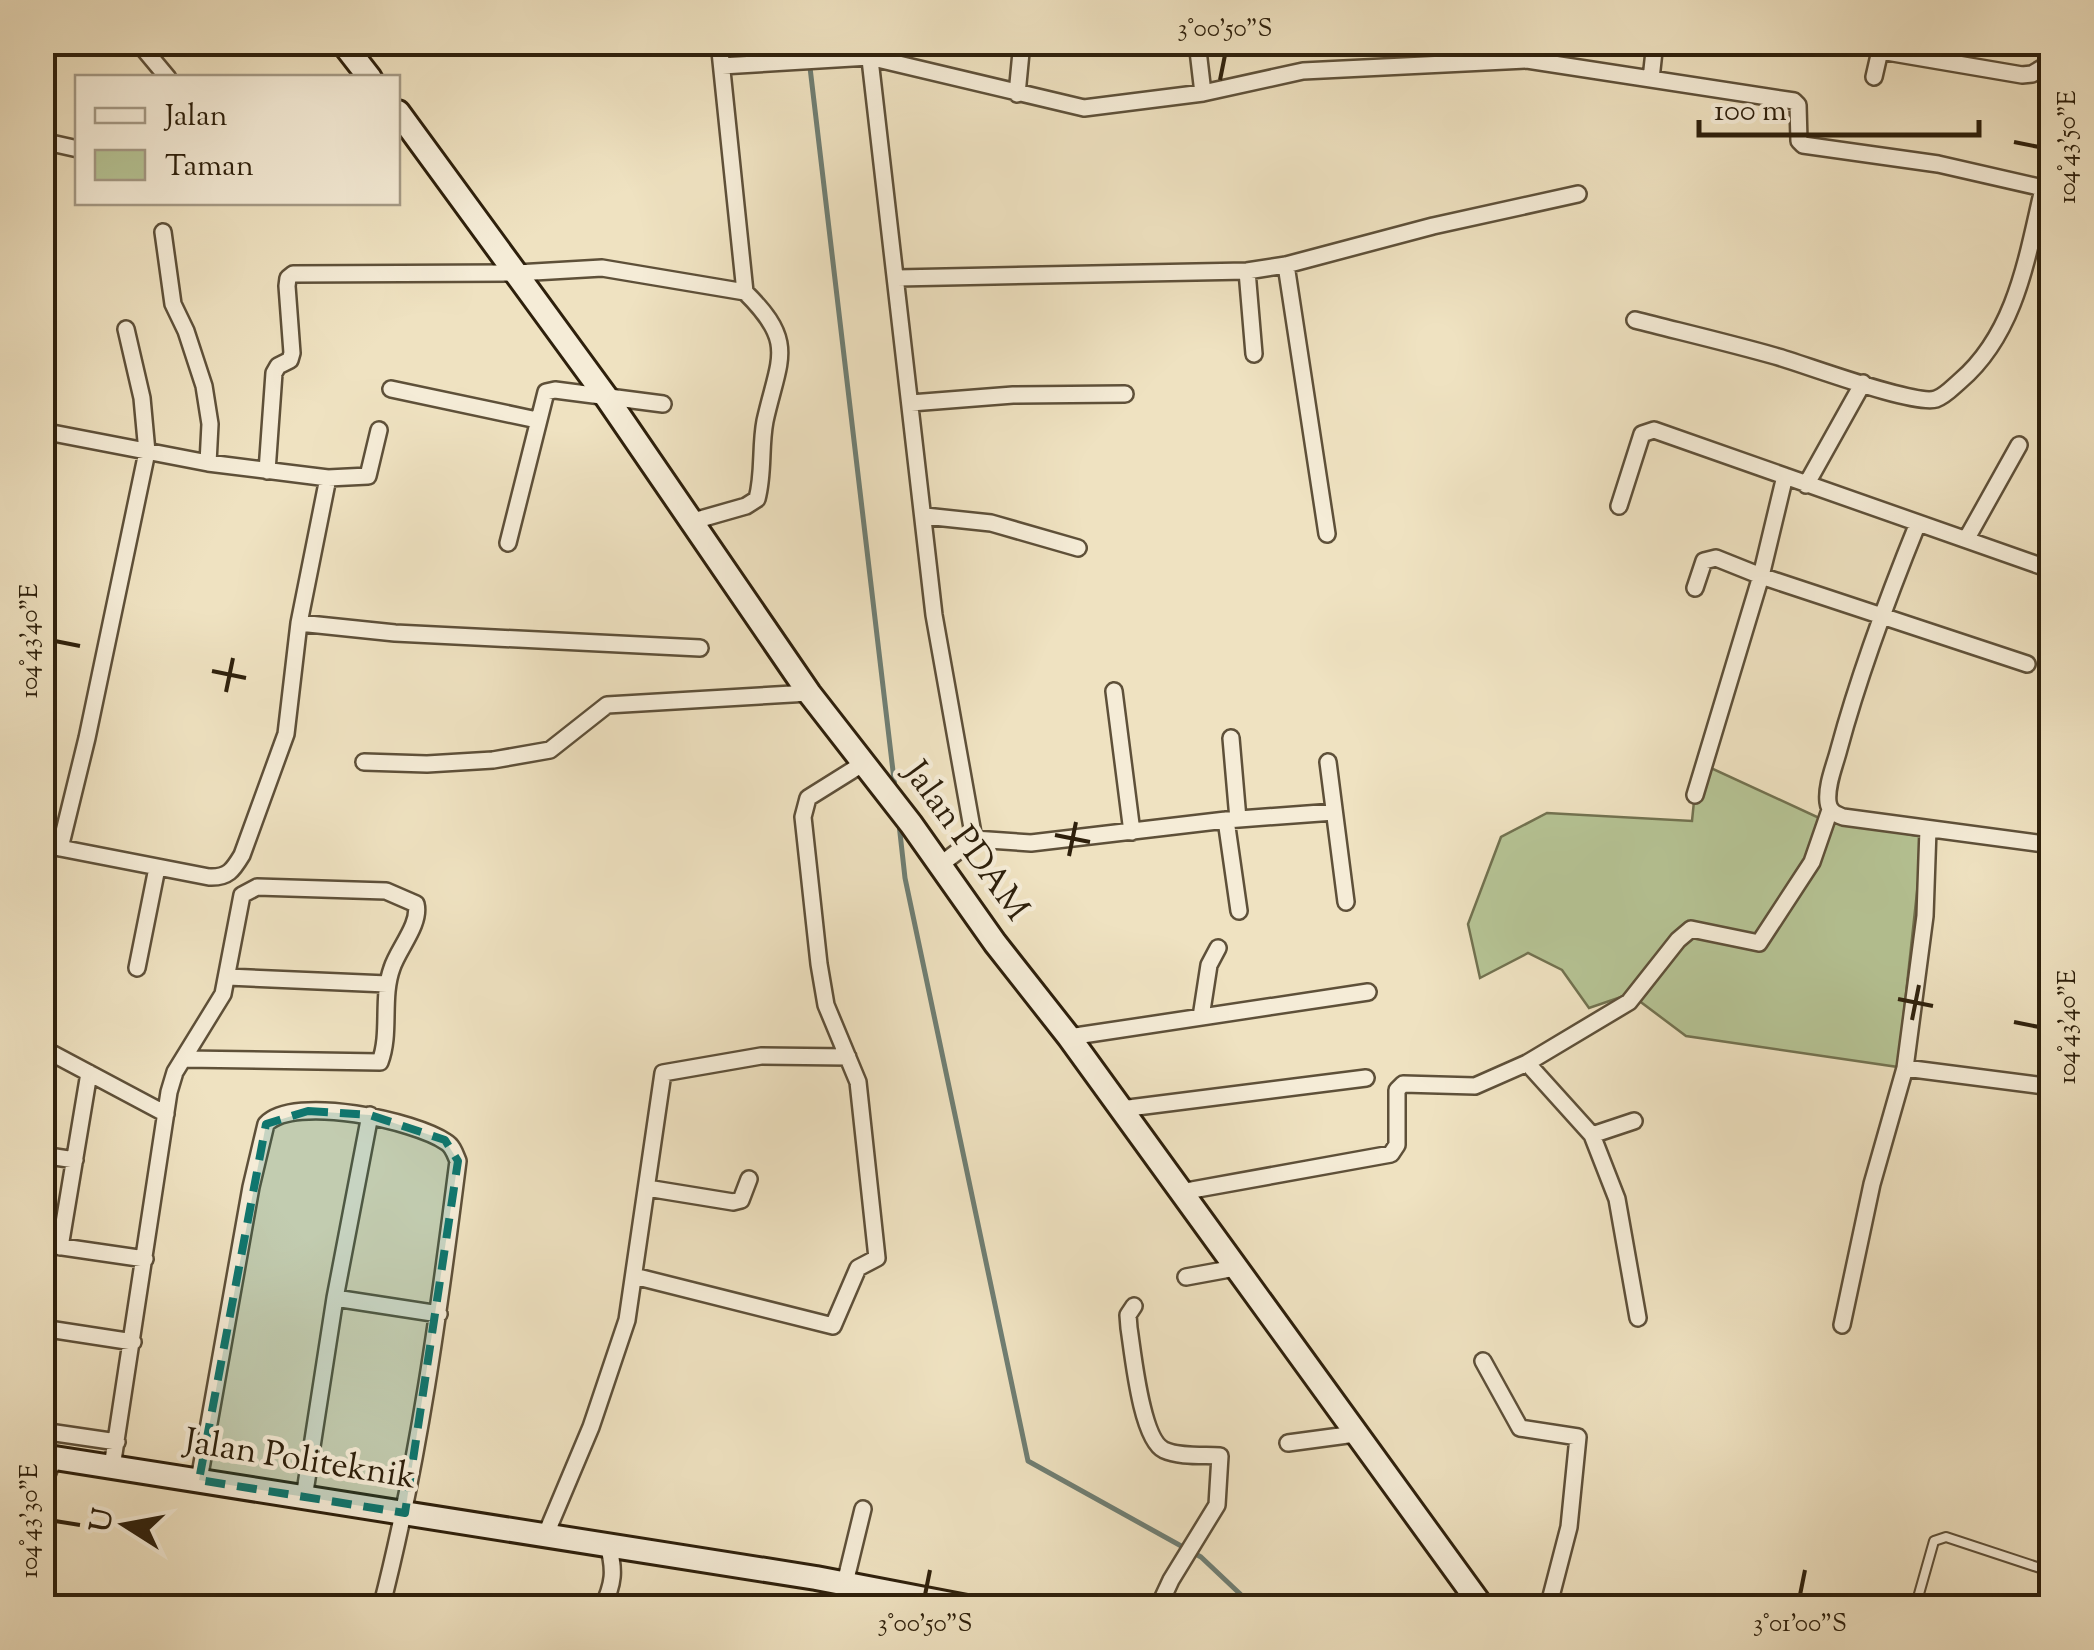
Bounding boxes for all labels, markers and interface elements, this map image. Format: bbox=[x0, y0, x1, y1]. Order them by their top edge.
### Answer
text: 3°00'50"S bbox=[1178, 12, 1272, 48]
legend bbox=[75, 75, 400, 205]
scale bar bbox=[1699, 75, 1979, 137]
text: 104°43'50"E bbox=[2051, 90, 2087, 204]
text: 100 m bbox=[1714, 91, 1787, 134]
text: Jalan bbox=[163, 96, 228, 139]
text: Taman bbox=[165, 146, 254, 189]
text: 104°43'40"E bbox=[13, 584, 49, 698]
street label: Jalan PDAM bbox=[888, 750, 1040, 932]
text: 104°43'40"E bbox=[2051, 970, 2087, 1084]
street label: Jalan Politeknik bbox=[178, 1417, 420, 1504]
text: 104°43'30"E bbox=[13, 1464, 49, 1578]
north arrow bbox=[75, 1475, 175, 1575]
text: U bbox=[82, 1506, 125, 1536]
text: 3°00'50"S bbox=[878, 1607, 972, 1643]
text: 3°01'00"S bbox=[1753, 1607, 1847, 1643]

